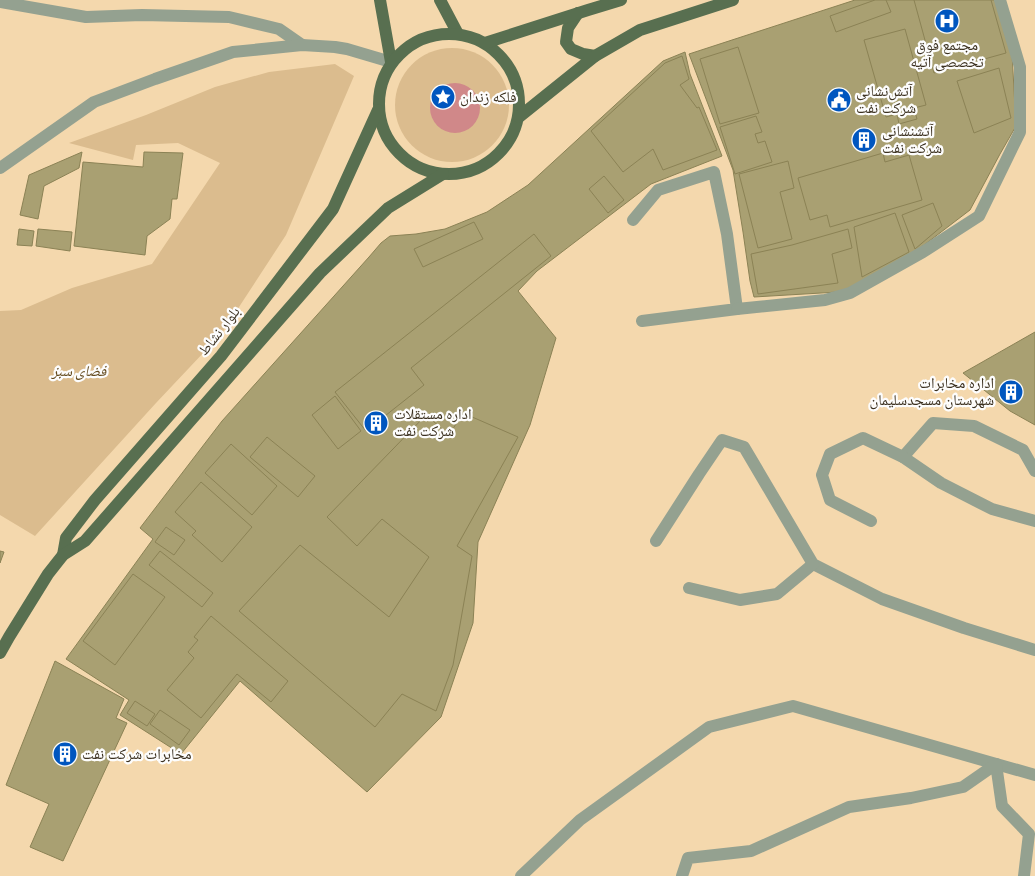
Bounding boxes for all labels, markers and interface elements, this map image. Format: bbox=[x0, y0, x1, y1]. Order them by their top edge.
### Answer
hospital icon: مجتمع فوق تخصصی آتیه bbox=[934, 8, 960, 34]
place label: مجتمع فوق تخصصی آتیه bbox=[910, 35, 984, 72]
place label: آتش‌نشانی شرکت نفت bbox=[856, 81, 916, 117]
place icon: فلکه زندان bbox=[430, 84, 456, 110]
place label: فلکه زندان bbox=[460, 87, 517, 107]
public building icon: آتش‌نشانی شرکت نفت bbox=[826, 87, 852, 113]
place label: آتشنشانی شرکت نفت bbox=[882, 121, 942, 157]
building icon: آتشنشانی شرکت نفت bbox=[851, 127, 877, 153]
street label: بلوار نشاط bbox=[194, 302, 244, 359]
park label: فضای سبز bbox=[51, 361, 108, 380]
place label: اداره مخابرات شهرستان مسجدسلیمان bbox=[869, 373, 994, 410]
building icon: اداره مخابرات شهرستان مسجدسلیمان bbox=[998, 379, 1024, 405]
place label: اداره مستقلات شرکت نفت bbox=[394, 404, 471, 440]
building icon: اداره مستقلات شرکت نفت bbox=[363, 410, 389, 436]
building icon: مخابرات شرکت نفت bbox=[52, 741, 78, 767]
place label: مخابرات شرکت نفت bbox=[82, 744, 192, 763]

